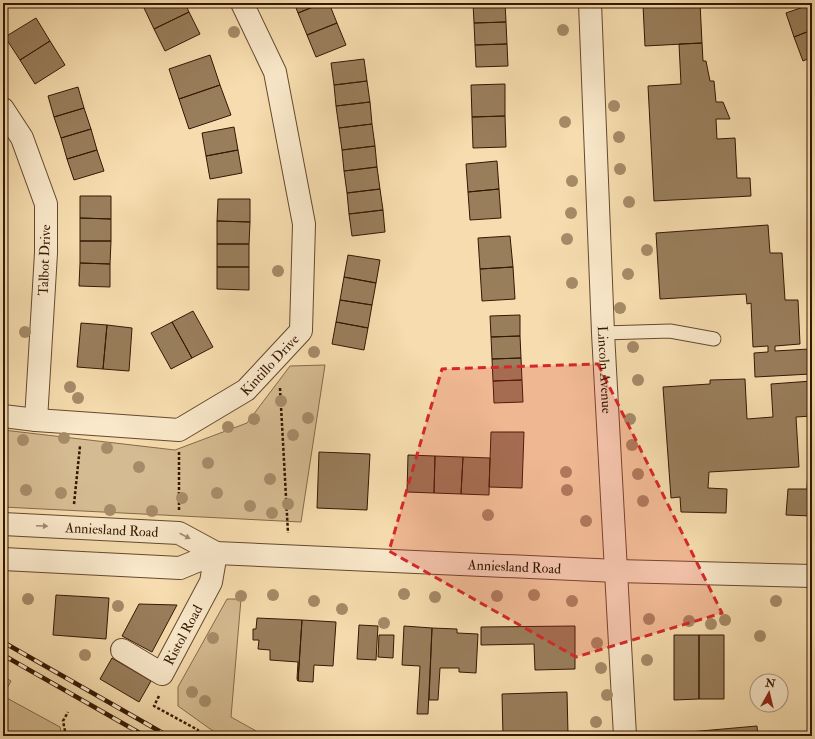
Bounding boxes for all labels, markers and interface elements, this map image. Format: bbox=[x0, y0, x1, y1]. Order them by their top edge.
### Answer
street label: Talbot Drive bbox=[35, 224, 54, 296]
street label: Lincoln Avenue bbox=[594, 326, 615, 414]
street label: Kintillo Drive bbox=[237, 331, 303, 399]
street label: Anniesland Road bbox=[64, 519, 159, 541]
one-way arrow bbox=[36, 522, 48, 529]
one-way arrow bbox=[179, 533, 191, 539]
street label: Anniesland Road bbox=[466, 556, 561, 577]
street label: Ristol Road bbox=[160, 602, 206, 668]
north arrow bbox=[749, 673, 789, 713]
text: N bbox=[764, 676, 777, 691]

